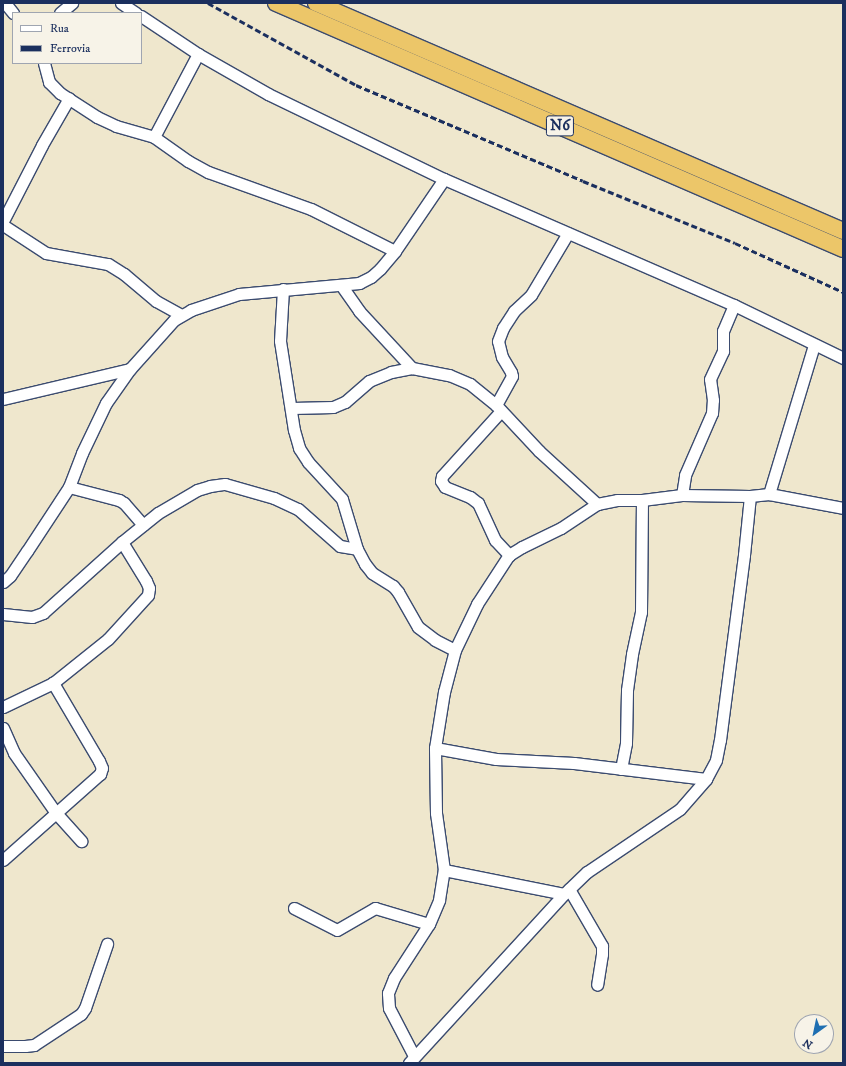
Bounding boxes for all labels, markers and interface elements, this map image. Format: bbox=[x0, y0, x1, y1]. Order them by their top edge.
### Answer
legend bbox=[12, 12, 142, 64]
text: Rua bbox=[50, 21, 69, 36]
text: Ferrovia bbox=[50, 41, 90, 56]
road number: N6 bbox=[545, 113, 575, 139]
north arrow bbox=[794, 1014, 834, 1054]
text: N bbox=[800, 1035, 816, 1052]

